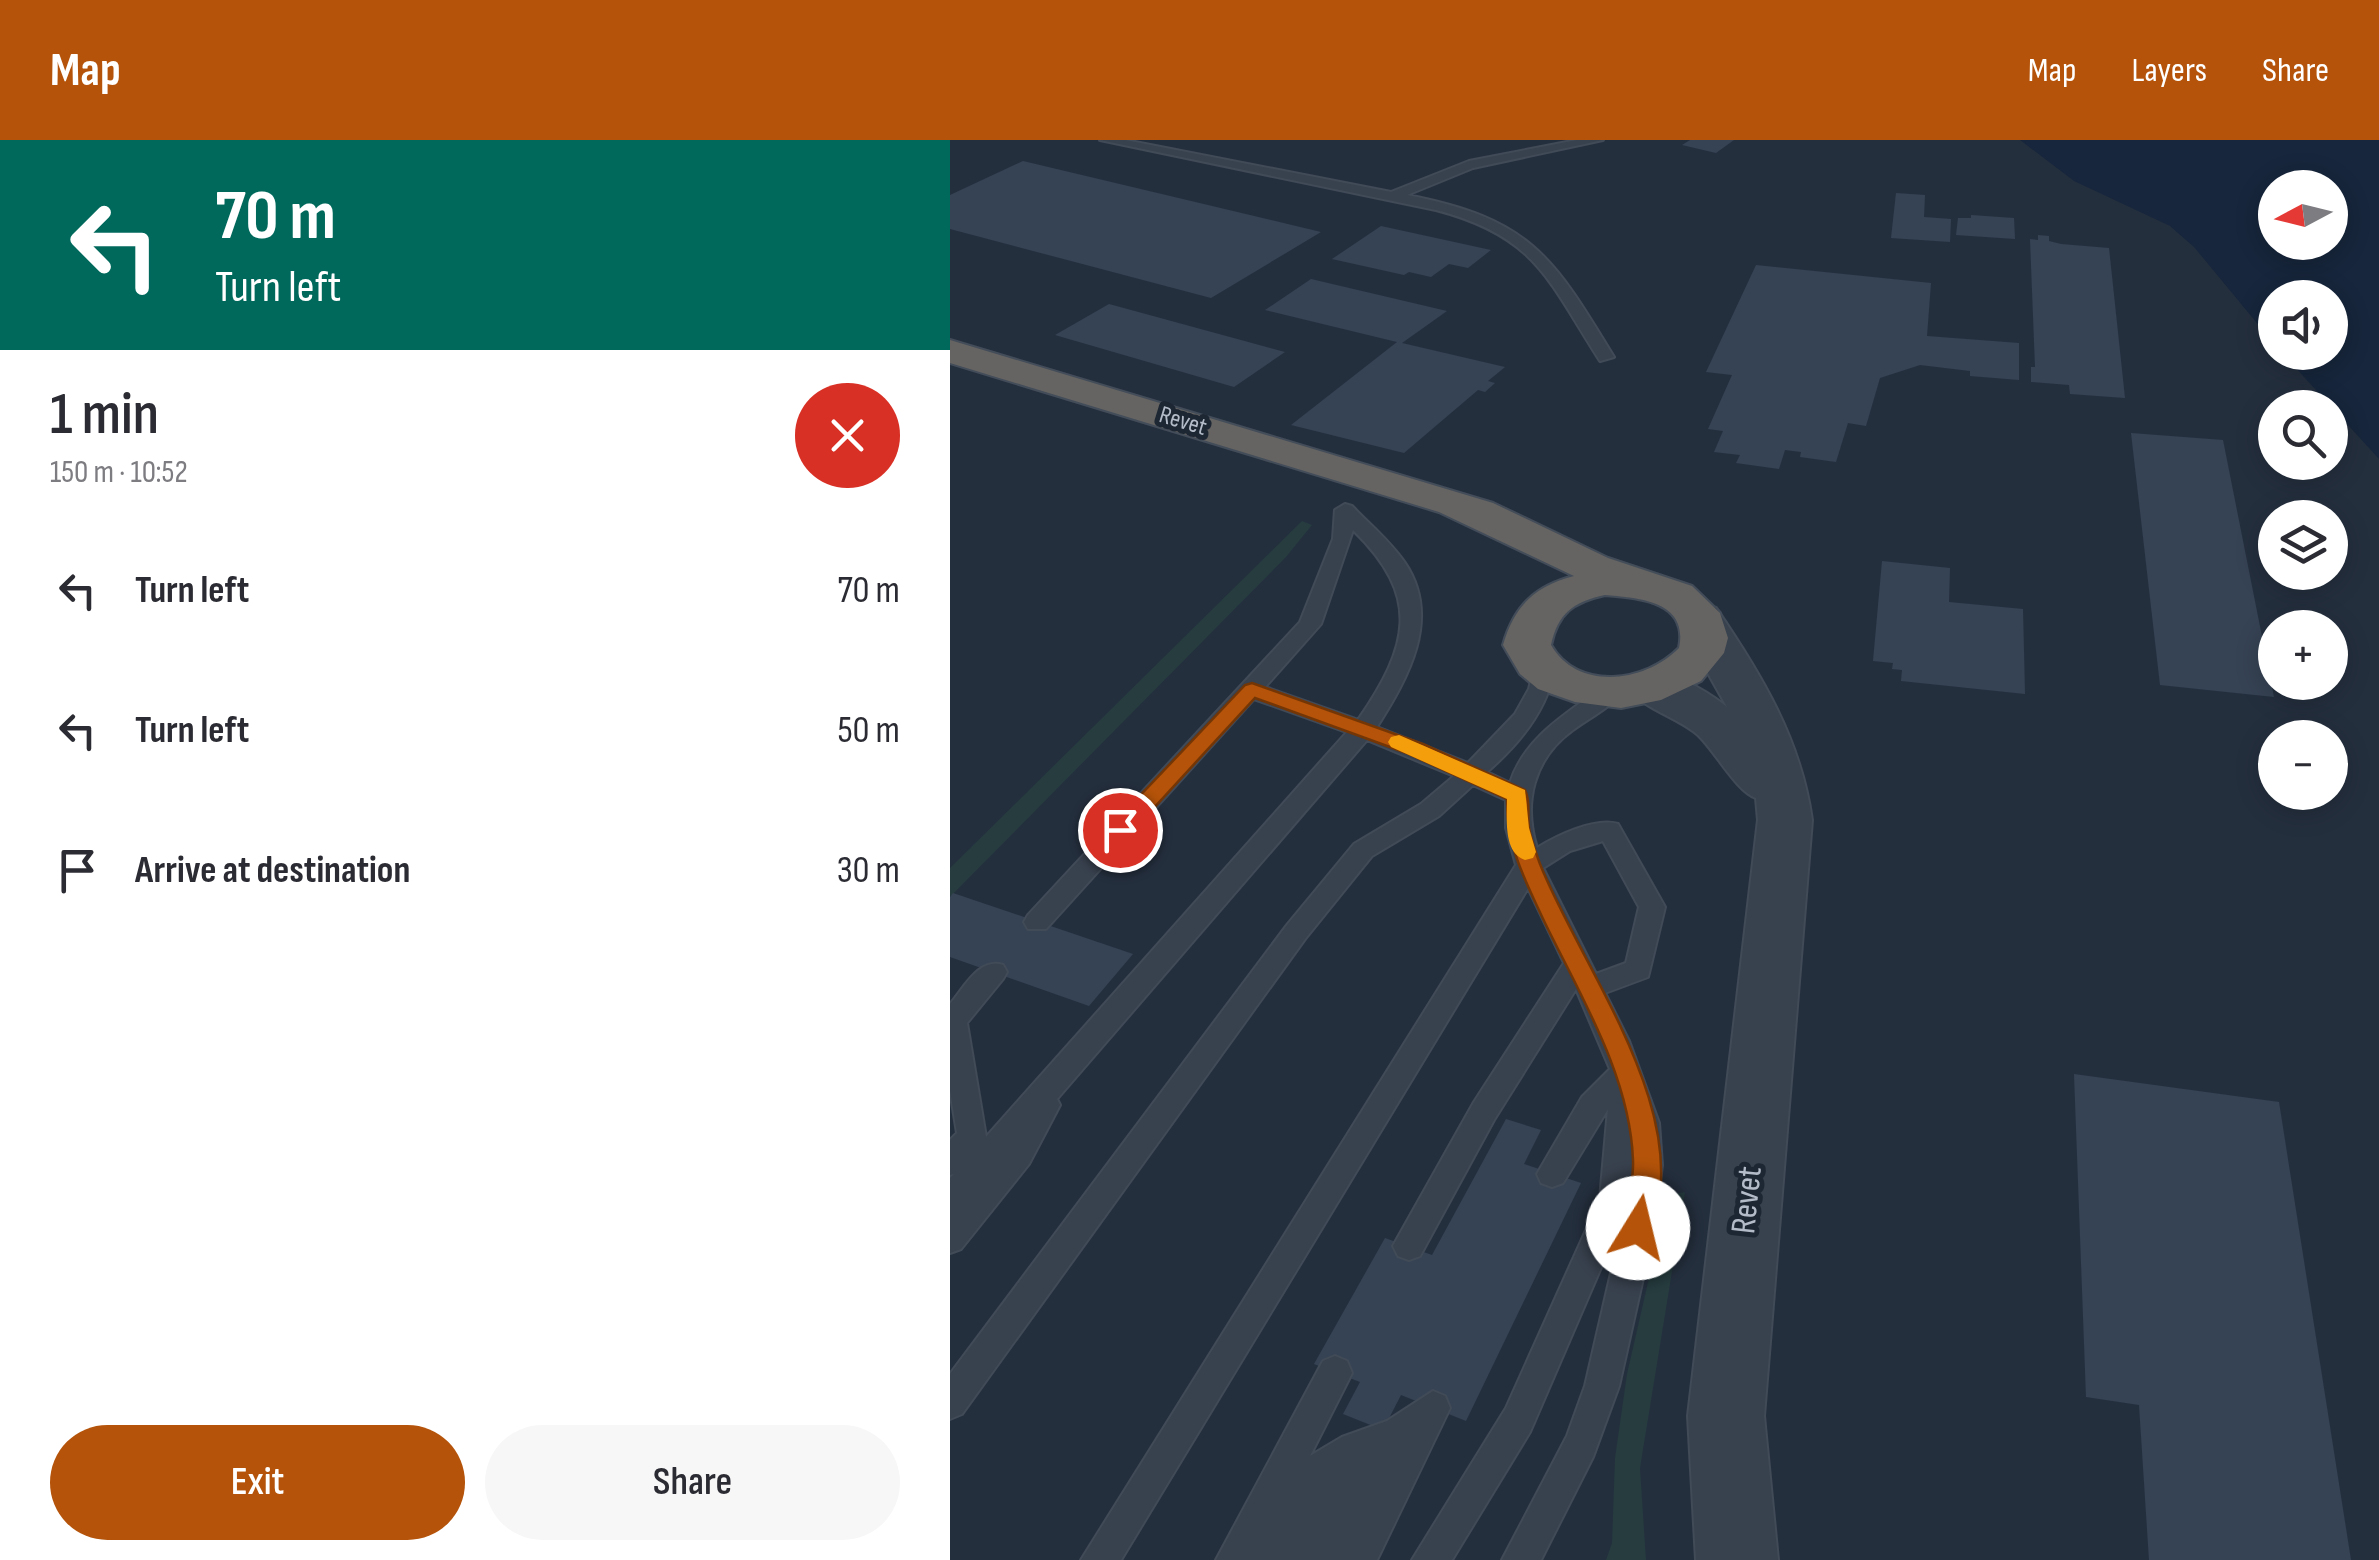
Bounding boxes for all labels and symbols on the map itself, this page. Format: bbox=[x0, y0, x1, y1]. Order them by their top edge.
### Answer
north arrow bbox=[2258, 170, 2348, 260]
street label: Revet bbox=[1155, 399, 1211, 443]
pin bbox=[1078, 788, 1163, 873]
street label: Revet bbox=[1722, 1164, 1772, 1236]
position arrow bbox=[1586, 1176, 1690, 1280]

